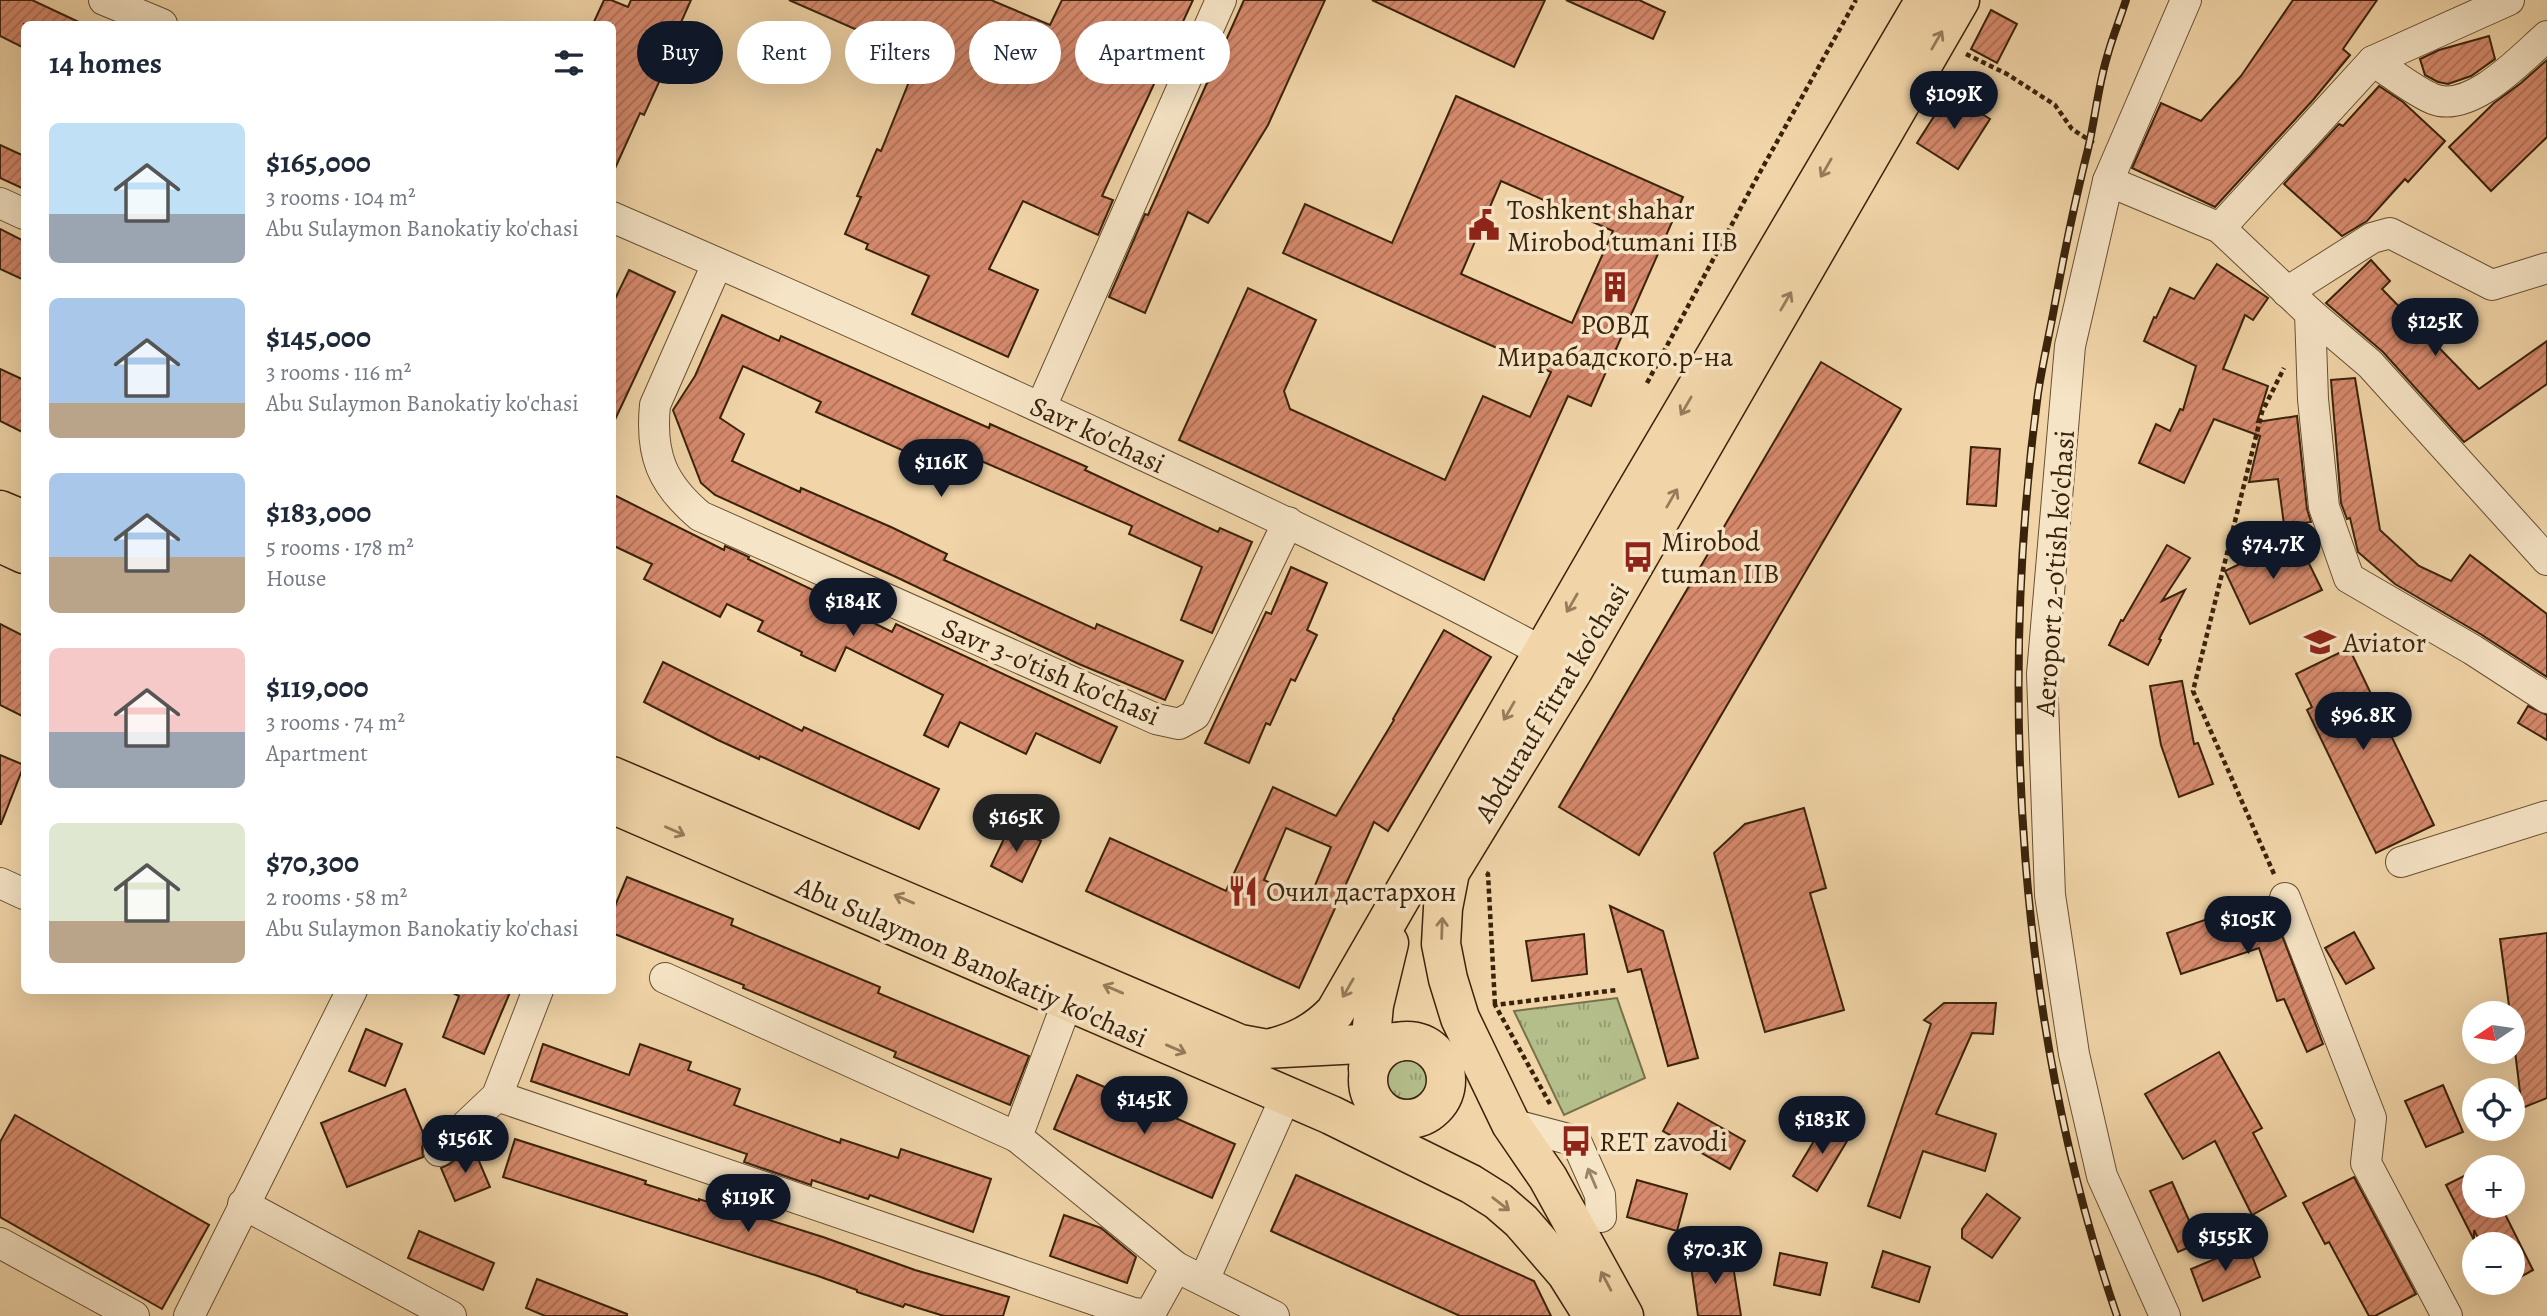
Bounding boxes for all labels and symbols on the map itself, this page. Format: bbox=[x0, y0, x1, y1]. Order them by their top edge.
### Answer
one-way arrow bbox=[1930, 31, 1944, 51]
pin: $109K bbox=[1905, 72, 2003, 131]
one-way arrow bbox=[1819, 157, 1833, 177]
place label: Toshkent shahar Mirobod tumani IIB bbox=[1507, 191, 1738, 261]
public building icon: Toshkent shahar Mirobod tumani IIB bbox=[1467, 208, 1501, 242]
building icon: РОВД Мирабадского.р-на bbox=[1598, 270, 1632, 304]
one-way arrow bbox=[1779, 291, 1793, 311]
pin: $125K bbox=[2386, 298, 2484, 358]
place label: РОВД Мирабадского.р-на bbox=[1497, 306, 1733, 376]
street label: Savr ko'chasi bbox=[1024, 387, 1171, 483]
one-way arrow bbox=[1679, 396, 1693, 416]
street label: Aeroport 2-o'tish ko'chasi bbox=[2026, 429, 2084, 718]
pin: $116K bbox=[892, 440, 990, 499]
one-way arrow bbox=[1665, 488, 1679, 508]
pin: $74.7K bbox=[2216, 522, 2330, 581]
place label: Mirobod tuman IIB bbox=[1661, 523, 1780, 593]
bus stop icon: Mirobod tuman IIB bbox=[1621, 540, 1655, 574]
street label: Abdurauf Fitrat ko'chasi bbox=[1465, 576, 1638, 830]
pin: $184K bbox=[804, 578, 902, 638]
one-way arrow bbox=[1565, 592, 1579, 612]
street label: Savr 3-o'tish ko'chasi bbox=[936, 609, 1165, 735]
place label: Aviator bbox=[2342, 624, 2426, 662]
school or university icon: Aviator bbox=[2303, 625, 2337, 659]
pin: $96.8K bbox=[2306, 692, 2420, 752]
one-way arrow bbox=[1502, 700, 1515, 721]
pin: $165K bbox=[967, 794, 1065, 854]
one-way arrow bbox=[664, 825, 685, 838]
street label: Abu Sulaymon Banokatiy ko'chasi bbox=[789, 867, 1153, 1057]
place label: Очил дастархон bbox=[1266, 873, 1457, 911]
restaurant icon: Очил дастархон bbox=[1226, 874, 1260, 908]
one-way arrow bbox=[894, 892, 915, 905]
pin: $105K bbox=[2199, 897, 2297, 956]
one-way arrow bbox=[1435, 917, 1448, 940]
one-way arrow bbox=[1341, 978, 1355, 998]
one-way arrow bbox=[1103, 982, 1124, 995]
north arrow bbox=[2462, 1001, 2525, 1064]
one-way arrow bbox=[1164, 1044, 1186, 1057]
pin: $145K bbox=[1095, 1076, 1193, 1136]
pin: $183K bbox=[1773, 1096, 1871, 1156]
pin: $156K bbox=[416, 1116, 514, 1175]
place label: RET zavodi bbox=[1599, 1123, 1728, 1161]
bus stop icon: RET zavodi bbox=[1559, 1124, 1593, 1158]
one-way arrow bbox=[1585, 1168, 1598, 1189]
pin: $119K bbox=[699, 1174, 797, 1234]
one-way arrow bbox=[1492, 1197, 1510, 1212]
pin: $155K bbox=[2176, 1214, 2274, 1273]
pin: $70.3K bbox=[1658, 1226, 1772, 1286]
one-way arrow bbox=[1599, 1271, 1613, 1292]

